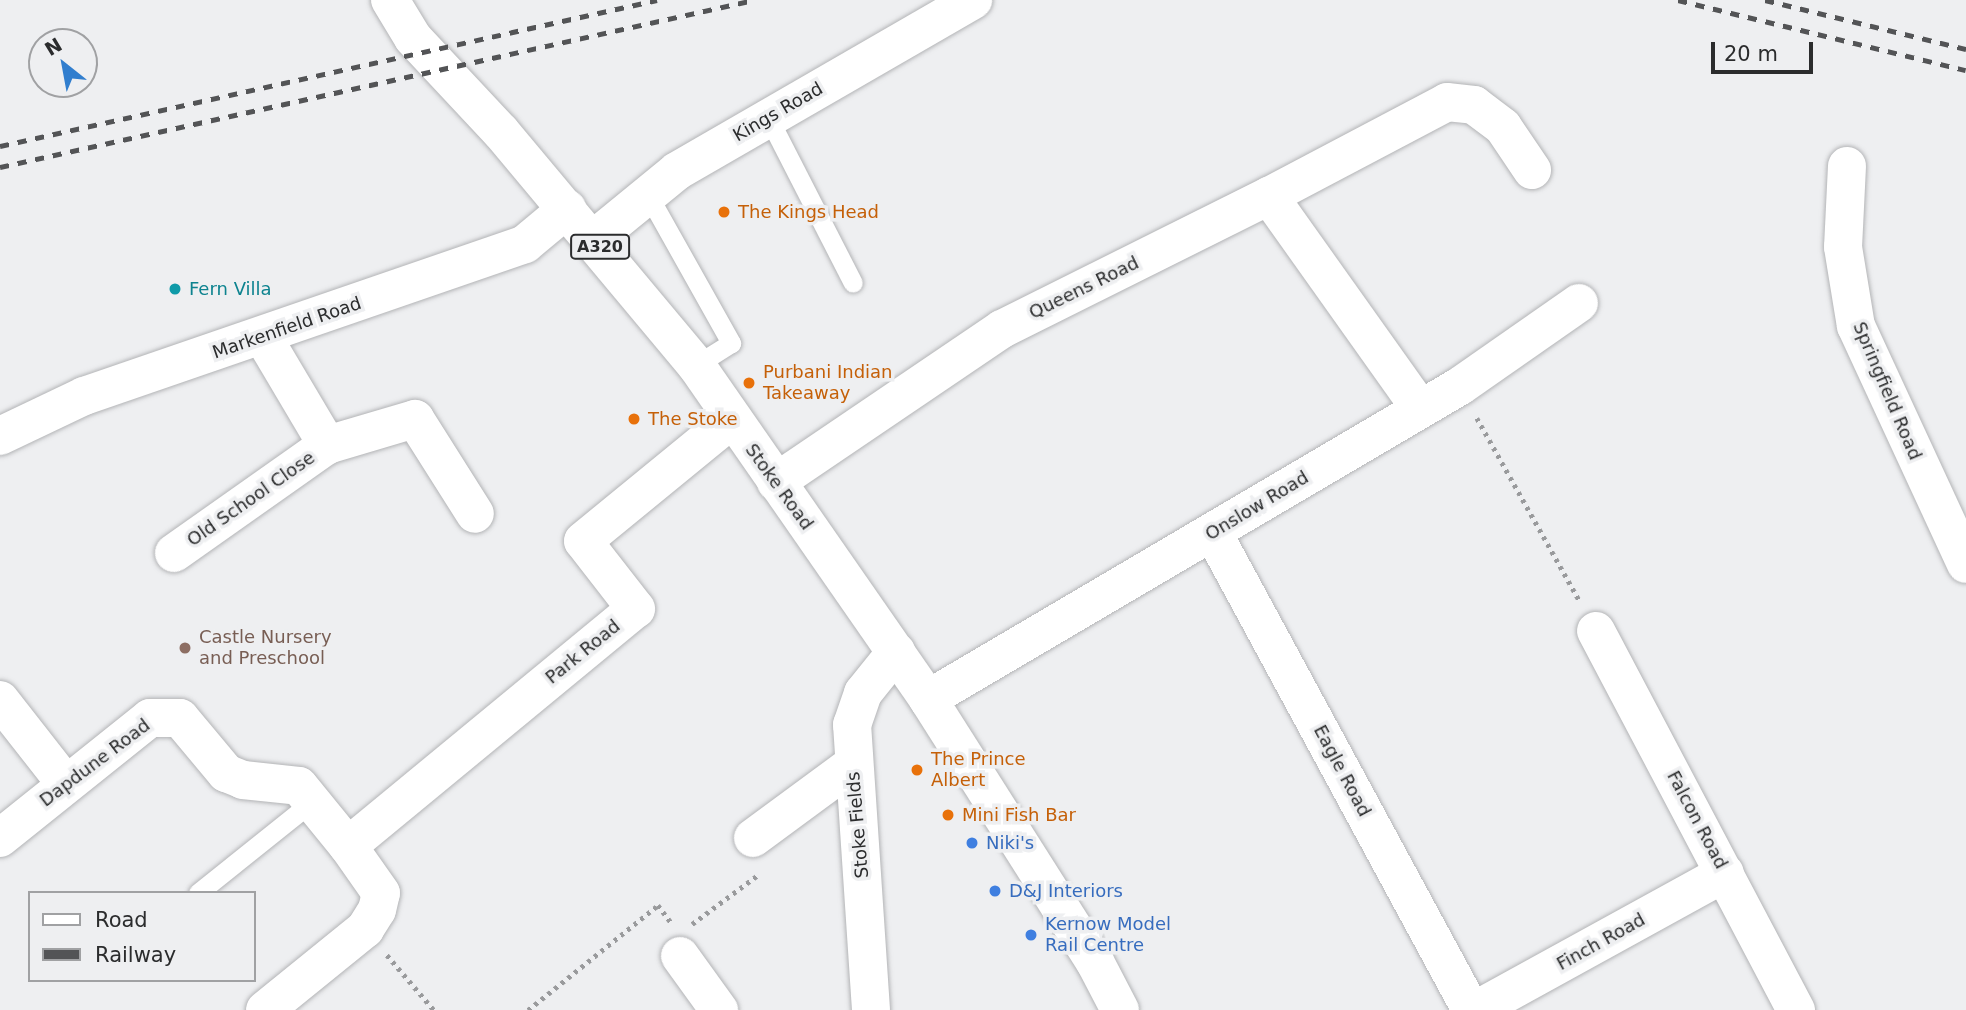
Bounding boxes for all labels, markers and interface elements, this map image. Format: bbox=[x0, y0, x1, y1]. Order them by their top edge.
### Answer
north arrow bbox=[28, 28, 98, 98]
scale bar bbox=[1714, 28, 1815, 72]
text: N bbox=[41, 33, 66, 60]
text: 20 m bbox=[1724, 42, 1778, 66]
street label: Kings Road bbox=[729, 78, 827, 146]
place label: The Kings Head bbox=[738, 201, 879, 223]
marker: The Kings Head bbox=[716, 204, 732, 220]
road number: A320 bbox=[568, 234, 632, 260]
street label: Queens Road bbox=[1026, 252, 1142, 324]
place label: Fern Villa bbox=[189, 278, 272, 300]
marker: Fern Villa bbox=[167, 281, 183, 297]
street label: Markenfield Road bbox=[210, 292, 364, 364]
street label: Springfield Road bbox=[1848, 319, 1926, 463]
place label: Purbani Indian Takeaway bbox=[763, 362, 893, 404]
marker: Purbani Indian Takeaway bbox=[741, 375, 757, 391]
place label: The Stoke bbox=[648, 408, 738, 430]
marker: The Stoke bbox=[626, 411, 642, 427]
street label: Stoke Road bbox=[741, 440, 817, 534]
street label: Old School Close bbox=[183, 447, 319, 551]
street label: Onslow Road bbox=[1201, 467, 1313, 545]
street label: Park Road bbox=[541, 615, 625, 689]
place label: Castle Nursery and Preschool bbox=[199, 627, 332, 670]
marker: Castle Nursery and Preschool bbox=[177, 640, 193, 656]
street label: Dapdune Road bbox=[36, 714, 154, 812]
street label: Eagle Road bbox=[1309, 721, 1375, 821]
place label: The Prince Albert bbox=[931, 749, 1026, 792]
marker: The Prince Albert bbox=[909, 762, 925, 778]
street label: Falcon Road bbox=[1662, 767, 1732, 873]
street label: Stoke Fields bbox=[843, 771, 873, 879]
place label: Mini Fish Bar bbox=[962, 804, 1076, 826]
marker: Mini Fish Bar bbox=[940, 807, 956, 823]
place label: Niki's bbox=[986, 832, 1034, 854]
marker: Niki's bbox=[964, 835, 980, 851]
place label: D&J Interiors bbox=[1009, 880, 1123, 902]
marker: D&J Interiors bbox=[987, 883, 1003, 899]
legend bbox=[28, 891, 256, 982]
text: Road bbox=[95, 908, 148, 932]
street label: Finch Road bbox=[1553, 909, 1649, 975]
place label: Kernow Model Rail Centre bbox=[1045, 914, 1171, 956]
marker: Kernow Model Rail Centre bbox=[1023, 927, 1039, 943]
text: Railway bbox=[95, 943, 176, 967]

